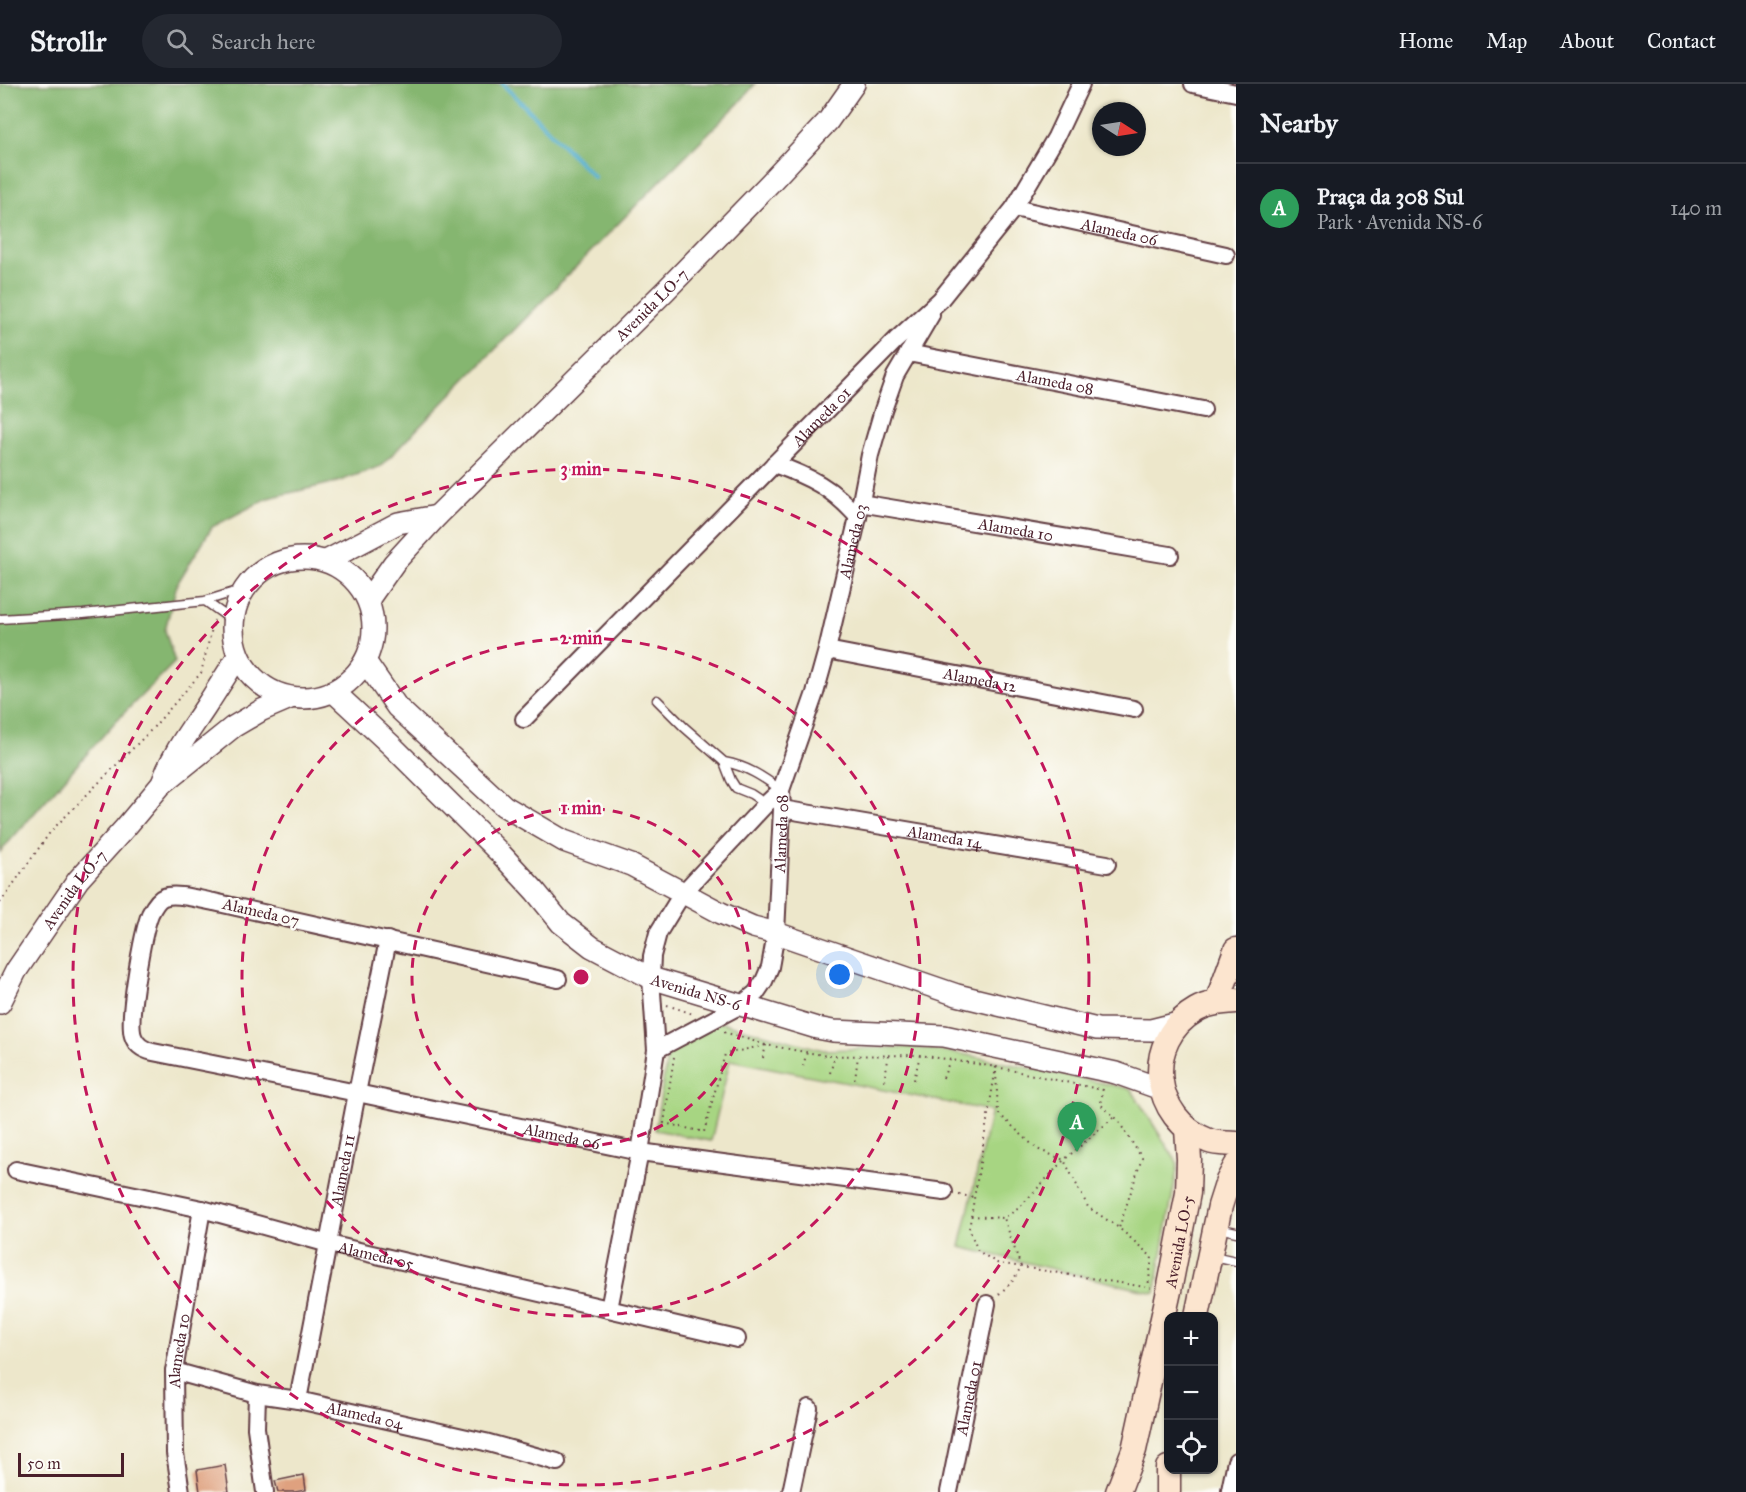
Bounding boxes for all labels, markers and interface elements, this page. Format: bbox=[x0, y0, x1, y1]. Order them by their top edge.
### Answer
search box bbox=[142, 14, 562, 68]
text: Strollr bbox=[30, 24, 106, 59]
icon: search bbox=[163, 25, 196, 58]
text: Search here bbox=[211, 28, 315, 55]
text: Home bbox=[1398, 28, 1453, 54]
text: Map bbox=[1486, 28, 1527, 54]
text: About bbox=[1560, 28, 1614, 54]
text: Contact bbox=[1647, 28, 1716, 54]
north arrow bbox=[1092, 102, 1146, 156]
text: Nearby bbox=[1260, 107, 1338, 139]
text: Praça da 308 Sul bbox=[1317, 183, 1464, 210]
text: A bbox=[1273, 196, 1286, 220]
text: 140 m bbox=[1670, 196, 1722, 220]
text: Park · Avenida NS-6 bbox=[1317, 210, 1482, 234]
street label: Alameda 06 bbox=[1078, 213, 1160, 249]
street label: Avenida LO-7 bbox=[610, 264, 691, 345]
street label: Alameda 08 bbox=[1014, 365, 1095, 398]
street label: Alameda 01 bbox=[787, 383, 854, 451]
text: 3 min bbox=[561, 458, 602, 481]
street label: Alameda 03 bbox=[834, 502, 870, 581]
street label: Alameda 10 bbox=[976, 513, 1055, 545]
text: 2 min bbox=[560, 627, 603, 649]
street label: Alameda 12 bbox=[941, 663, 1019, 696]
street label: Alameda 08 bbox=[769, 794, 792, 874]
text: 1 min bbox=[561, 797, 602, 819]
street label: Alameda 14 bbox=[905, 821, 985, 852]
street label: Avenida LO-7 bbox=[37, 846, 110, 933]
street label: Alameda 07 bbox=[220, 894, 301, 930]
your location bbox=[825, 960, 854, 989]
centre of rings bbox=[571, 967, 591, 987]
street label: Avenida NS-6 bbox=[648, 969, 744, 1014]
pin: A bbox=[1058, 1102, 1096, 1152]
street label: Alameda 06 bbox=[521, 1118, 603, 1153]
street label: Alameda 11 bbox=[326, 1133, 358, 1209]
street label: Avenida LO-5 bbox=[1160, 1193, 1197, 1290]
street label: Alameda 05 bbox=[335, 1237, 416, 1273]
street label: Alameda 10 bbox=[164, 1312, 193, 1389]
map controls bbox=[1164, 1312, 1218, 1474]
button: + bbox=[1164, 1312, 1218, 1366]
street label: Alameda 01 bbox=[951, 1359, 985, 1438]
button: − bbox=[1164, 1366, 1218, 1420]
street label: Alameda 04 bbox=[323, 1397, 406, 1433]
button: locate bbox=[1164, 1420, 1218, 1474]
scale bar bbox=[18, 1450, 124, 1478]
text: 50 m bbox=[27, 1454, 61, 1473]

